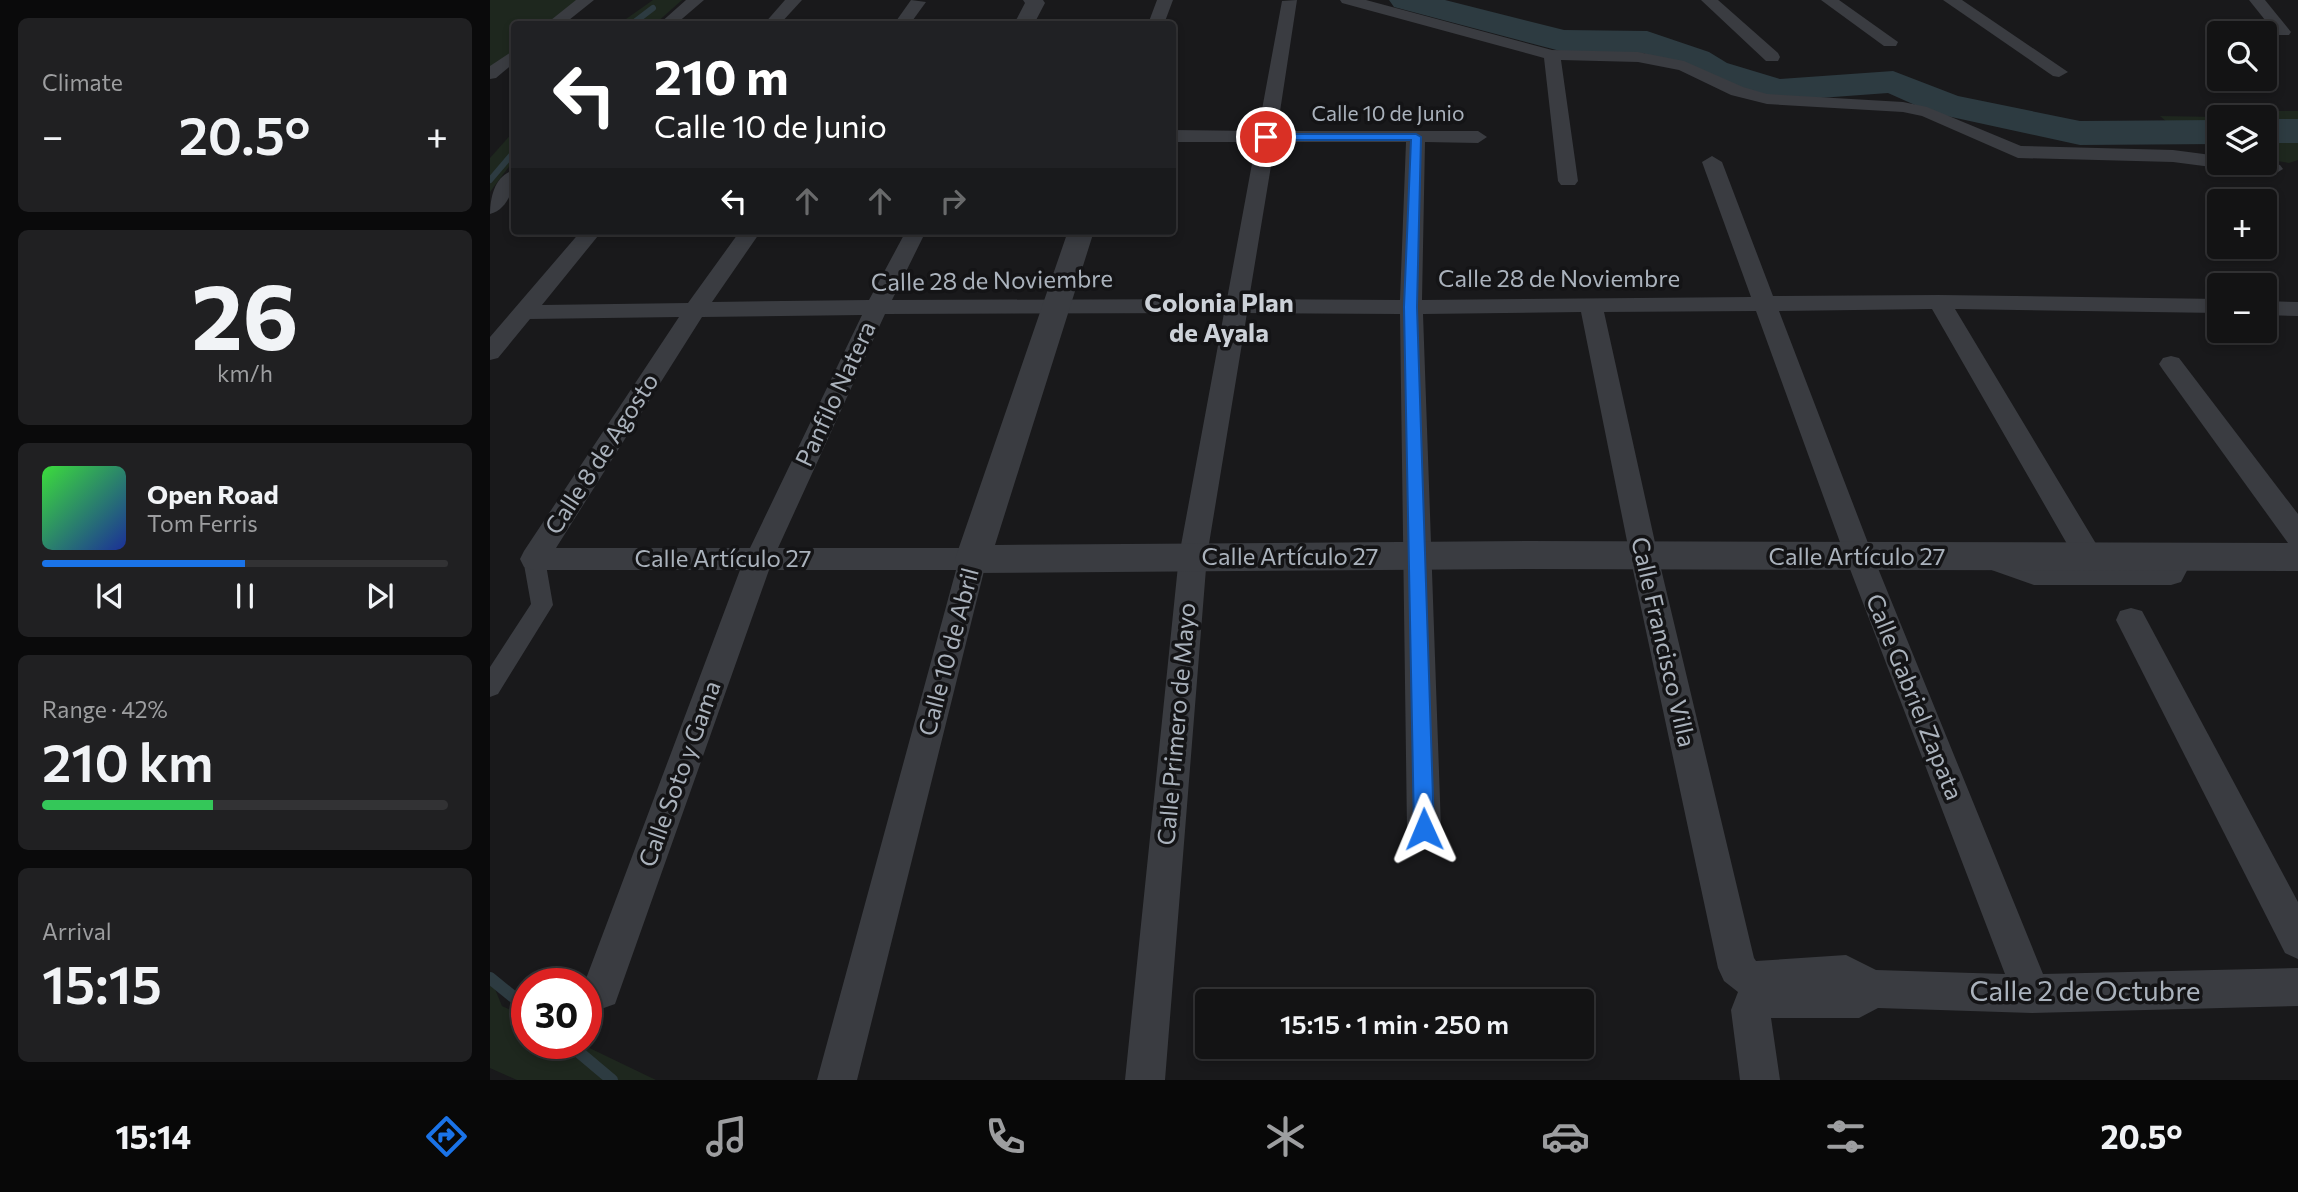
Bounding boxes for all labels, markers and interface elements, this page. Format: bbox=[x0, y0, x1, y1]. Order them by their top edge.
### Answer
map controls bbox=[2207, 21, 2277, 343]
button: search bbox=[2207, 21, 2277, 91]
text: 210 m bbox=[654, 45, 789, 105]
icon: left bbox=[539, 49, 630, 140]
text: Climate bbox=[42, 68, 123, 96]
street label: Calle 10 de Junio bbox=[1312, 100, 1464, 125]
text: 20.5° bbox=[179, 102, 310, 166]
text: Calle 10 de Junio bbox=[654, 105, 887, 145]
button: layers bbox=[2207, 105, 2277, 175]
pin bbox=[1236, 107, 1296, 167]
text: − bbox=[42, 111, 64, 158]
text: + bbox=[426, 111, 448, 158]
icon: arrive bbox=[1247, 118, 1285, 156]
icon: left bbox=[715, 182, 753, 220]
icon: ahead bbox=[788, 182, 826, 220]
icon: ahead bbox=[861, 182, 899, 220]
icon: right bbox=[934, 182, 972, 220]
button: + bbox=[2207, 189, 2277, 259]
text: 26 bbox=[191, 257, 299, 369]
street label: Calle 28 de Noviembre bbox=[871, 263, 1113, 296]
street label: Calle 28 de Noviembre bbox=[1438, 263, 1680, 292]
button: − bbox=[2207, 273, 2277, 343]
district label: Colonia Plan de Ayala bbox=[1144, 286, 1294, 347]
street label: Panfilo Natera bbox=[788, 316, 881, 471]
text: km/h bbox=[217, 359, 273, 387]
street label: Calle 8 de Agosto bbox=[538, 367, 664, 539]
text: Open Road bbox=[147, 478, 279, 509]
text: Tom Ferris bbox=[147, 509, 258, 537]
street label: Calle Francisco Villa bbox=[1626, 534, 1703, 750]
street label: Calle Artículo 27 bbox=[1202, 541, 1378, 570]
street label: Calle Artículo 27 bbox=[1769, 541, 1945, 570]
street label: Calle Artículo 27 bbox=[635, 543, 811, 572]
street label: Calle 10 de Abril bbox=[911, 564, 984, 739]
icon: previous bbox=[91, 577, 129, 615]
icon: pause bbox=[226, 577, 264, 615]
icon: next bbox=[361, 577, 399, 615]
street label: Calle Gabriel Zapata bbox=[1861, 589, 1970, 804]
street label: Calle Primero de Mayo bbox=[1150, 601, 1201, 846]
street label: Calle Soto y Gama bbox=[631, 676, 726, 871]
text: Range · 42% bbox=[42, 695, 168, 723]
text: 210 km bbox=[42, 729, 213, 793]
position arrow bbox=[1387, 792, 1461, 866]
text: Arrival bbox=[42, 917, 112, 945]
text: 15:15 bbox=[42, 951, 162, 1015]
speed limit sign: 30 bbox=[511, 968, 602, 1059]
street label: Calle 2 de Octubre bbox=[1969, 973, 2201, 1007]
text: 15:15 · 1 min · 250 m bbox=[1280, 1008, 1509, 1039]
icon: directions bbox=[422, 1112, 471, 1161]
icon: music bbox=[702, 1112, 751, 1161]
icon: phone bbox=[981, 1112, 1030, 1161]
icon: climate bbox=[1261, 1112, 1310, 1161]
icon: car bbox=[1541, 1112, 1590, 1161]
icon: filters bbox=[1821, 1112, 1870, 1161]
text: 15:14 bbox=[115, 1116, 191, 1156]
text: 20.5° bbox=[2100, 1116, 2183, 1156]

